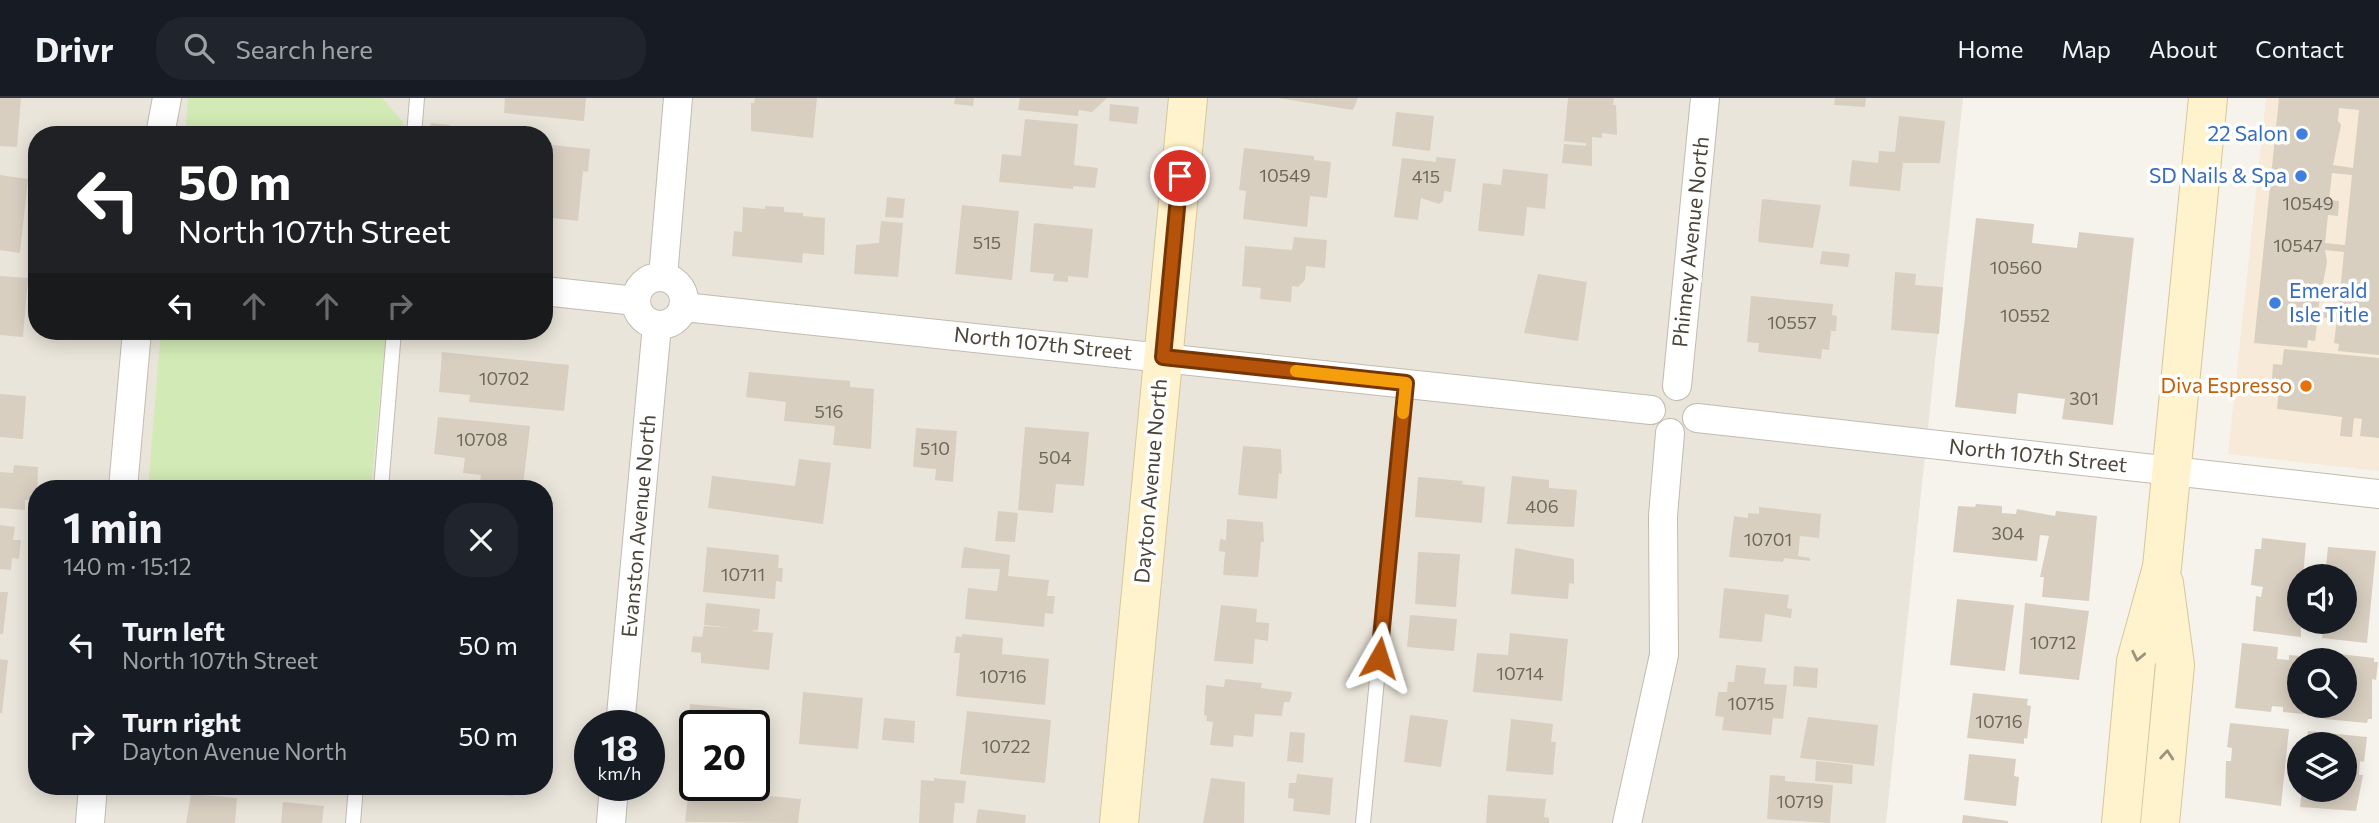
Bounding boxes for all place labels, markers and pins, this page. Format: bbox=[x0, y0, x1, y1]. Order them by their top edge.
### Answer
place label: 22 Salon bbox=[2207, 120, 2288, 145]
marker: 22 Salon bbox=[2294, 126, 2310, 142]
pin bbox=[1150, 146, 1210, 206]
place label: SD Nails & Spa bbox=[2149, 162, 2287, 187]
marker: SD Nails & Spa bbox=[2293, 168, 2309, 184]
place label: Emerald Isle Title bbox=[2289, 277, 2369, 326]
marker: Emerald Isle Title bbox=[2267, 295, 2283, 311]
place label: Diva Espresso bbox=[2160, 372, 2292, 397]
marker: Diva Espresso bbox=[2298, 378, 2314, 394]

